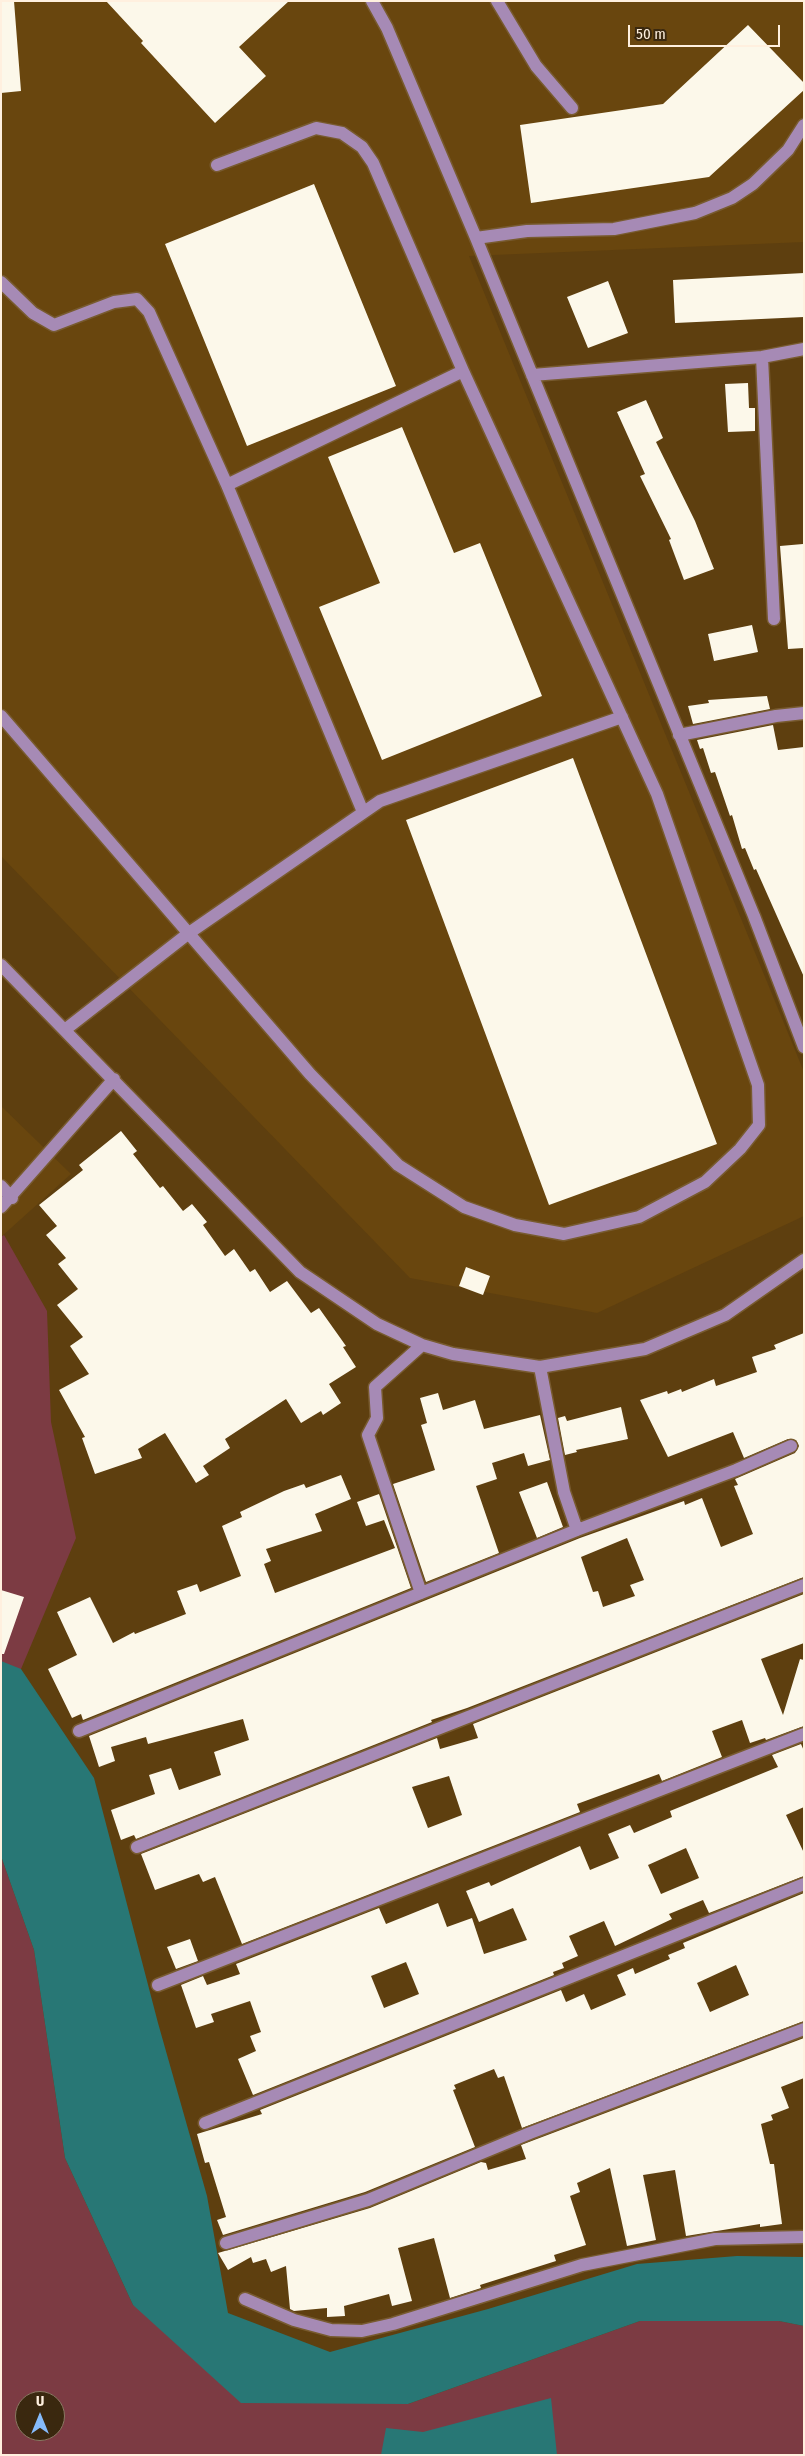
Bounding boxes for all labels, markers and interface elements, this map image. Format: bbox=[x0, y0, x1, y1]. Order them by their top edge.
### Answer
scale bar bbox=[630, 15, 782, 47]
text: 50 m bbox=[636, 25, 666, 43]
north arrow bbox=[15, 2391, 65, 2441]
text: U bbox=[36, 2393, 44, 2410]

